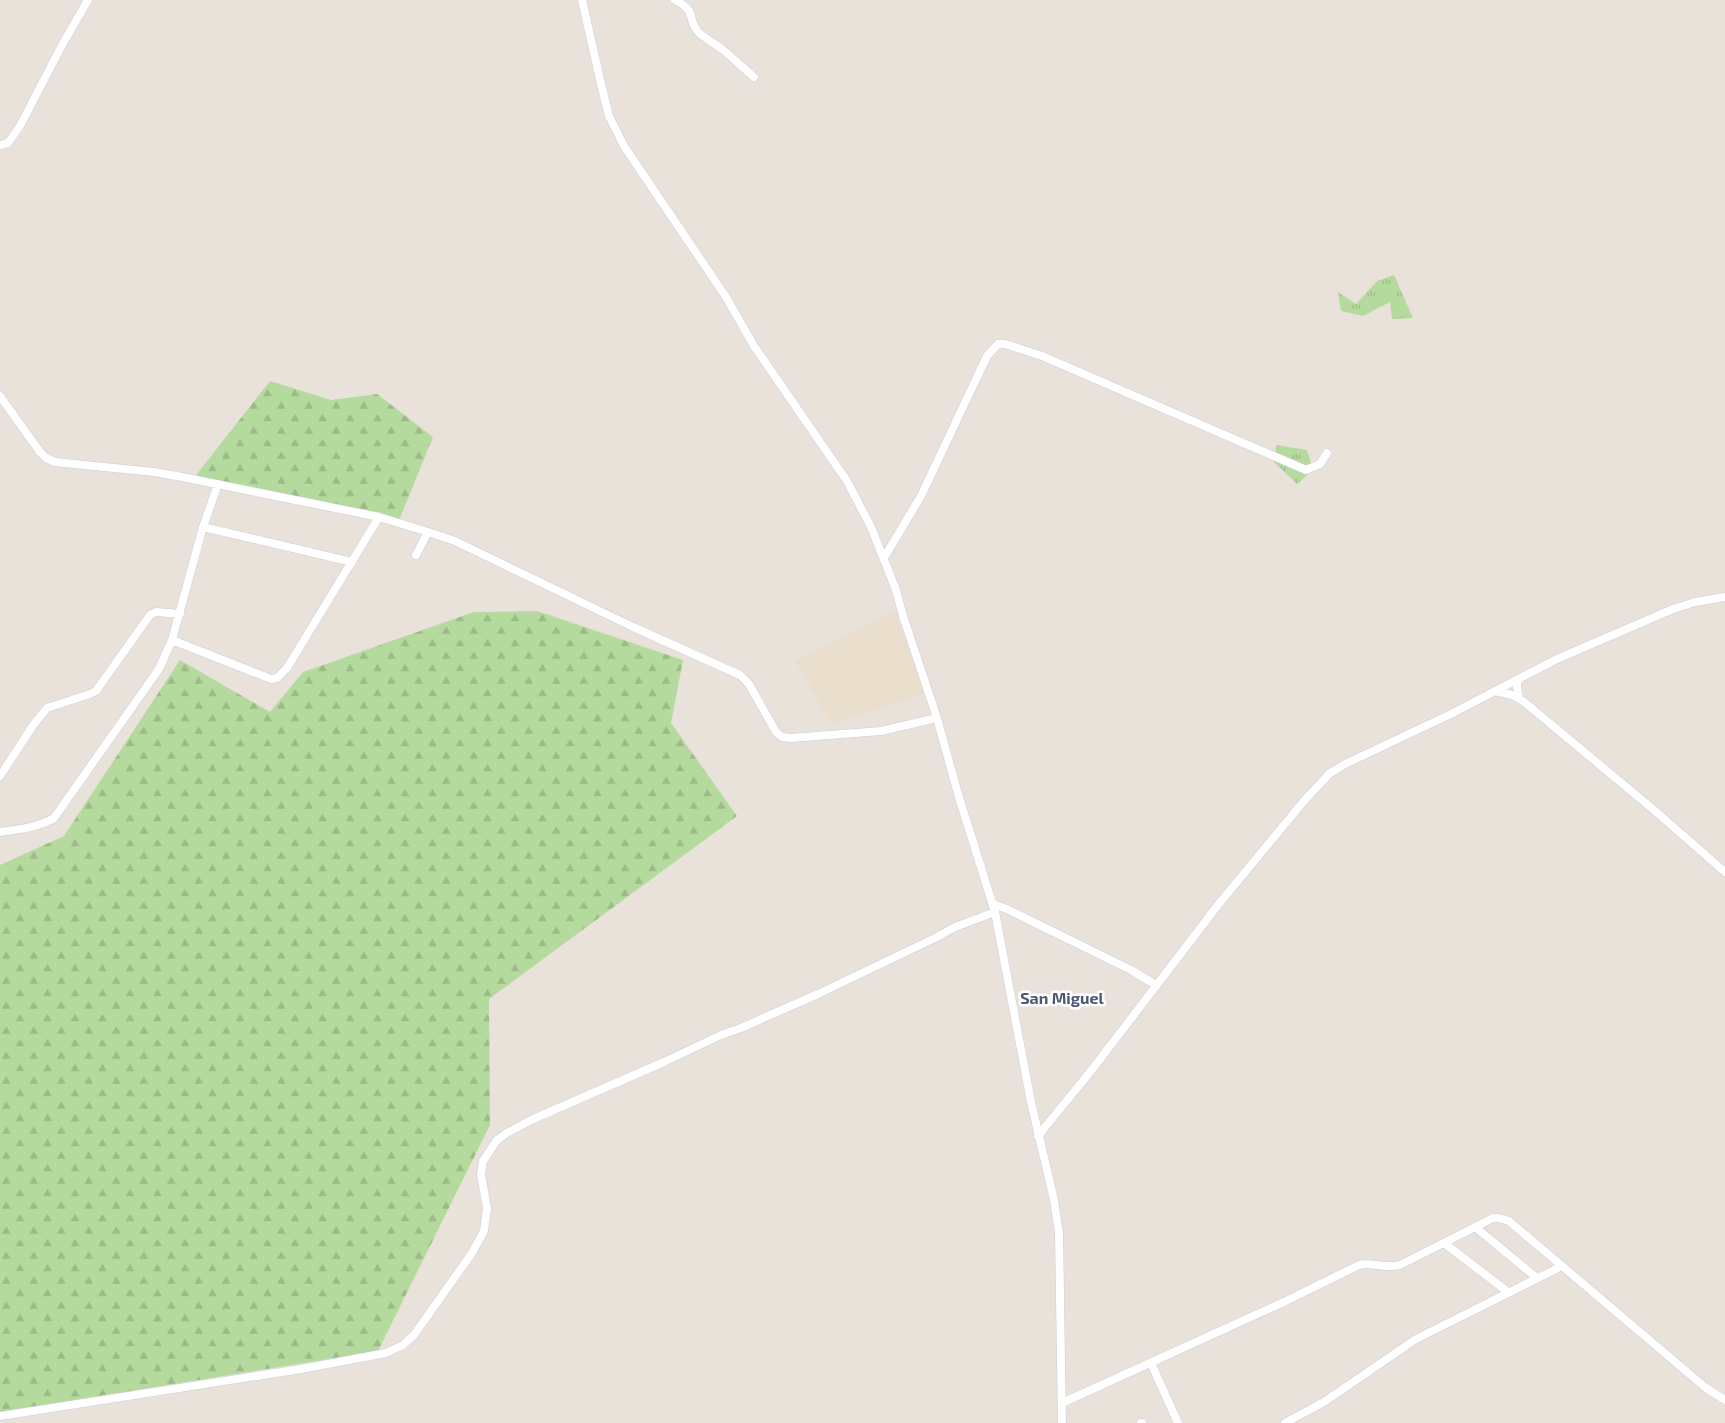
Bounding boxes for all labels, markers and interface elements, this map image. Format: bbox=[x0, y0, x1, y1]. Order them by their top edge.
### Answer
district label: San Miguel bbox=[1020, 988, 1105, 1007]

